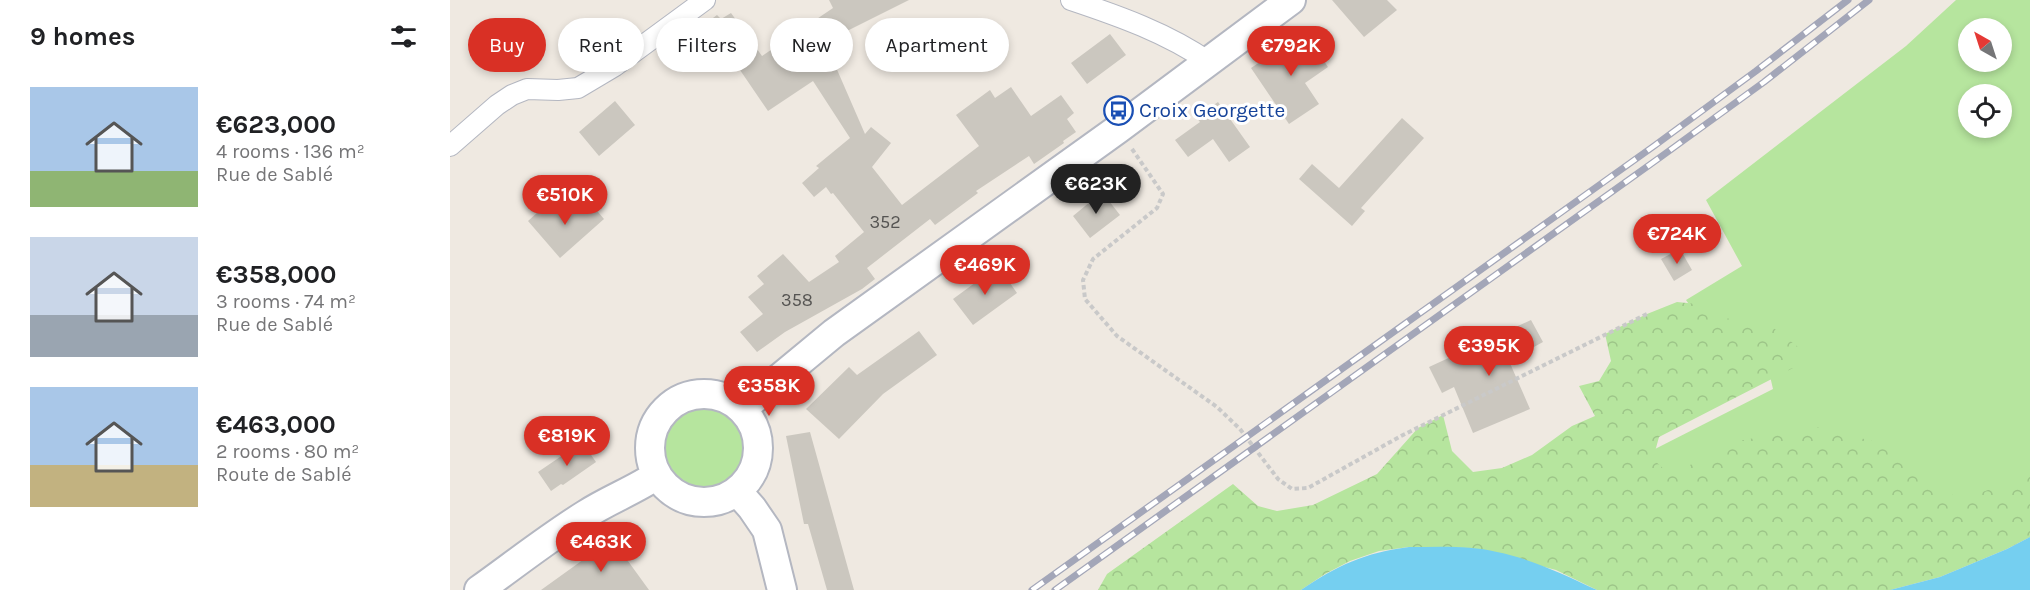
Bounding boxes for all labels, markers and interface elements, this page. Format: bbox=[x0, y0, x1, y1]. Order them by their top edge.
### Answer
chip: Buy bbox=[468, 18, 546, 72]
chip: Rent bbox=[558, 18, 644, 72]
chip: Filters bbox=[656, 18, 758, 72]
chip: New bbox=[770, 18, 853, 72]
chip: Apartment bbox=[865, 18, 1009, 72]
north arrow bbox=[1958, 18, 2012, 72]
map controls bbox=[1958, 18, 2012, 138]
icon: filters bbox=[387, 20, 420, 53]
text: 9 homes bbox=[30, 21, 136, 52]
pin: €792K bbox=[1249, 26, 1333, 77]
text: €792K bbox=[1261, 34, 1321, 57]
button: locate bbox=[1958, 84, 2012, 138]
bus stop icon: Croix Georgette bbox=[1102, 94, 1134, 126]
place label: Croix Georgette bbox=[1139, 98, 1285, 122]
text: €623,000 bbox=[216, 109, 336, 140]
icon: home bbox=[78, 111, 150, 183]
text: 4 rooms · 136 m² bbox=[216, 140, 365, 163]
text: Rue de Sablé bbox=[216, 163, 333, 186]
pin: €623K bbox=[1054, 164, 1138, 215]
text: €623K bbox=[1065, 172, 1127, 195]
pin: €510K bbox=[523, 175, 607, 226]
text: €510K bbox=[536, 183, 594, 206]
house number: 352 bbox=[869, 211, 901, 233]
pin: €724K bbox=[1635, 214, 1719, 265]
text: €724K bbox=[1647, 222, 1707, 245]
pin: €469K bbox=[943, 245, 1027, 296]
text: €469K bbox=[954, 253, 1016, 276]
text: €358,000 bbox=[216, 259, 337, 290]
icon: home bbox=[78, 261, 150, 333]
house number: 358 bbox=[781, 289, 813, 311]
text: 3 rooms · 74 m² bbox=[216, 290, 356, 313]
text: Rue de Sablé bbox=[216, 313, 333, 336]
pin: €395K bbox=[1447, 326, 1531, 377]
text: €395K bbox=[1458, 334, 1520, 357]
pin: €358K bbox=[727, 366, 811, 417]
text: €358K bbox=[738, 374, 800, 397]
text: €463,000 bbox=[216, 409, 336, 440]
icon: home bbox=[78, 411, 150, 483]
pin: €819K bbox=[525, 416, 609, 467]
text: €819K bbox=[538, 424, 596, 447]
text: 2 rooms · 80 m² bbox=[216, 440, 359, 463]
text: Route de Sablé bbox=[216, 463, 352, 486]
pin: €463K bbox=[559, 522, 643, 573]
text: €463K bbox=[570, 530, 632, 553]

